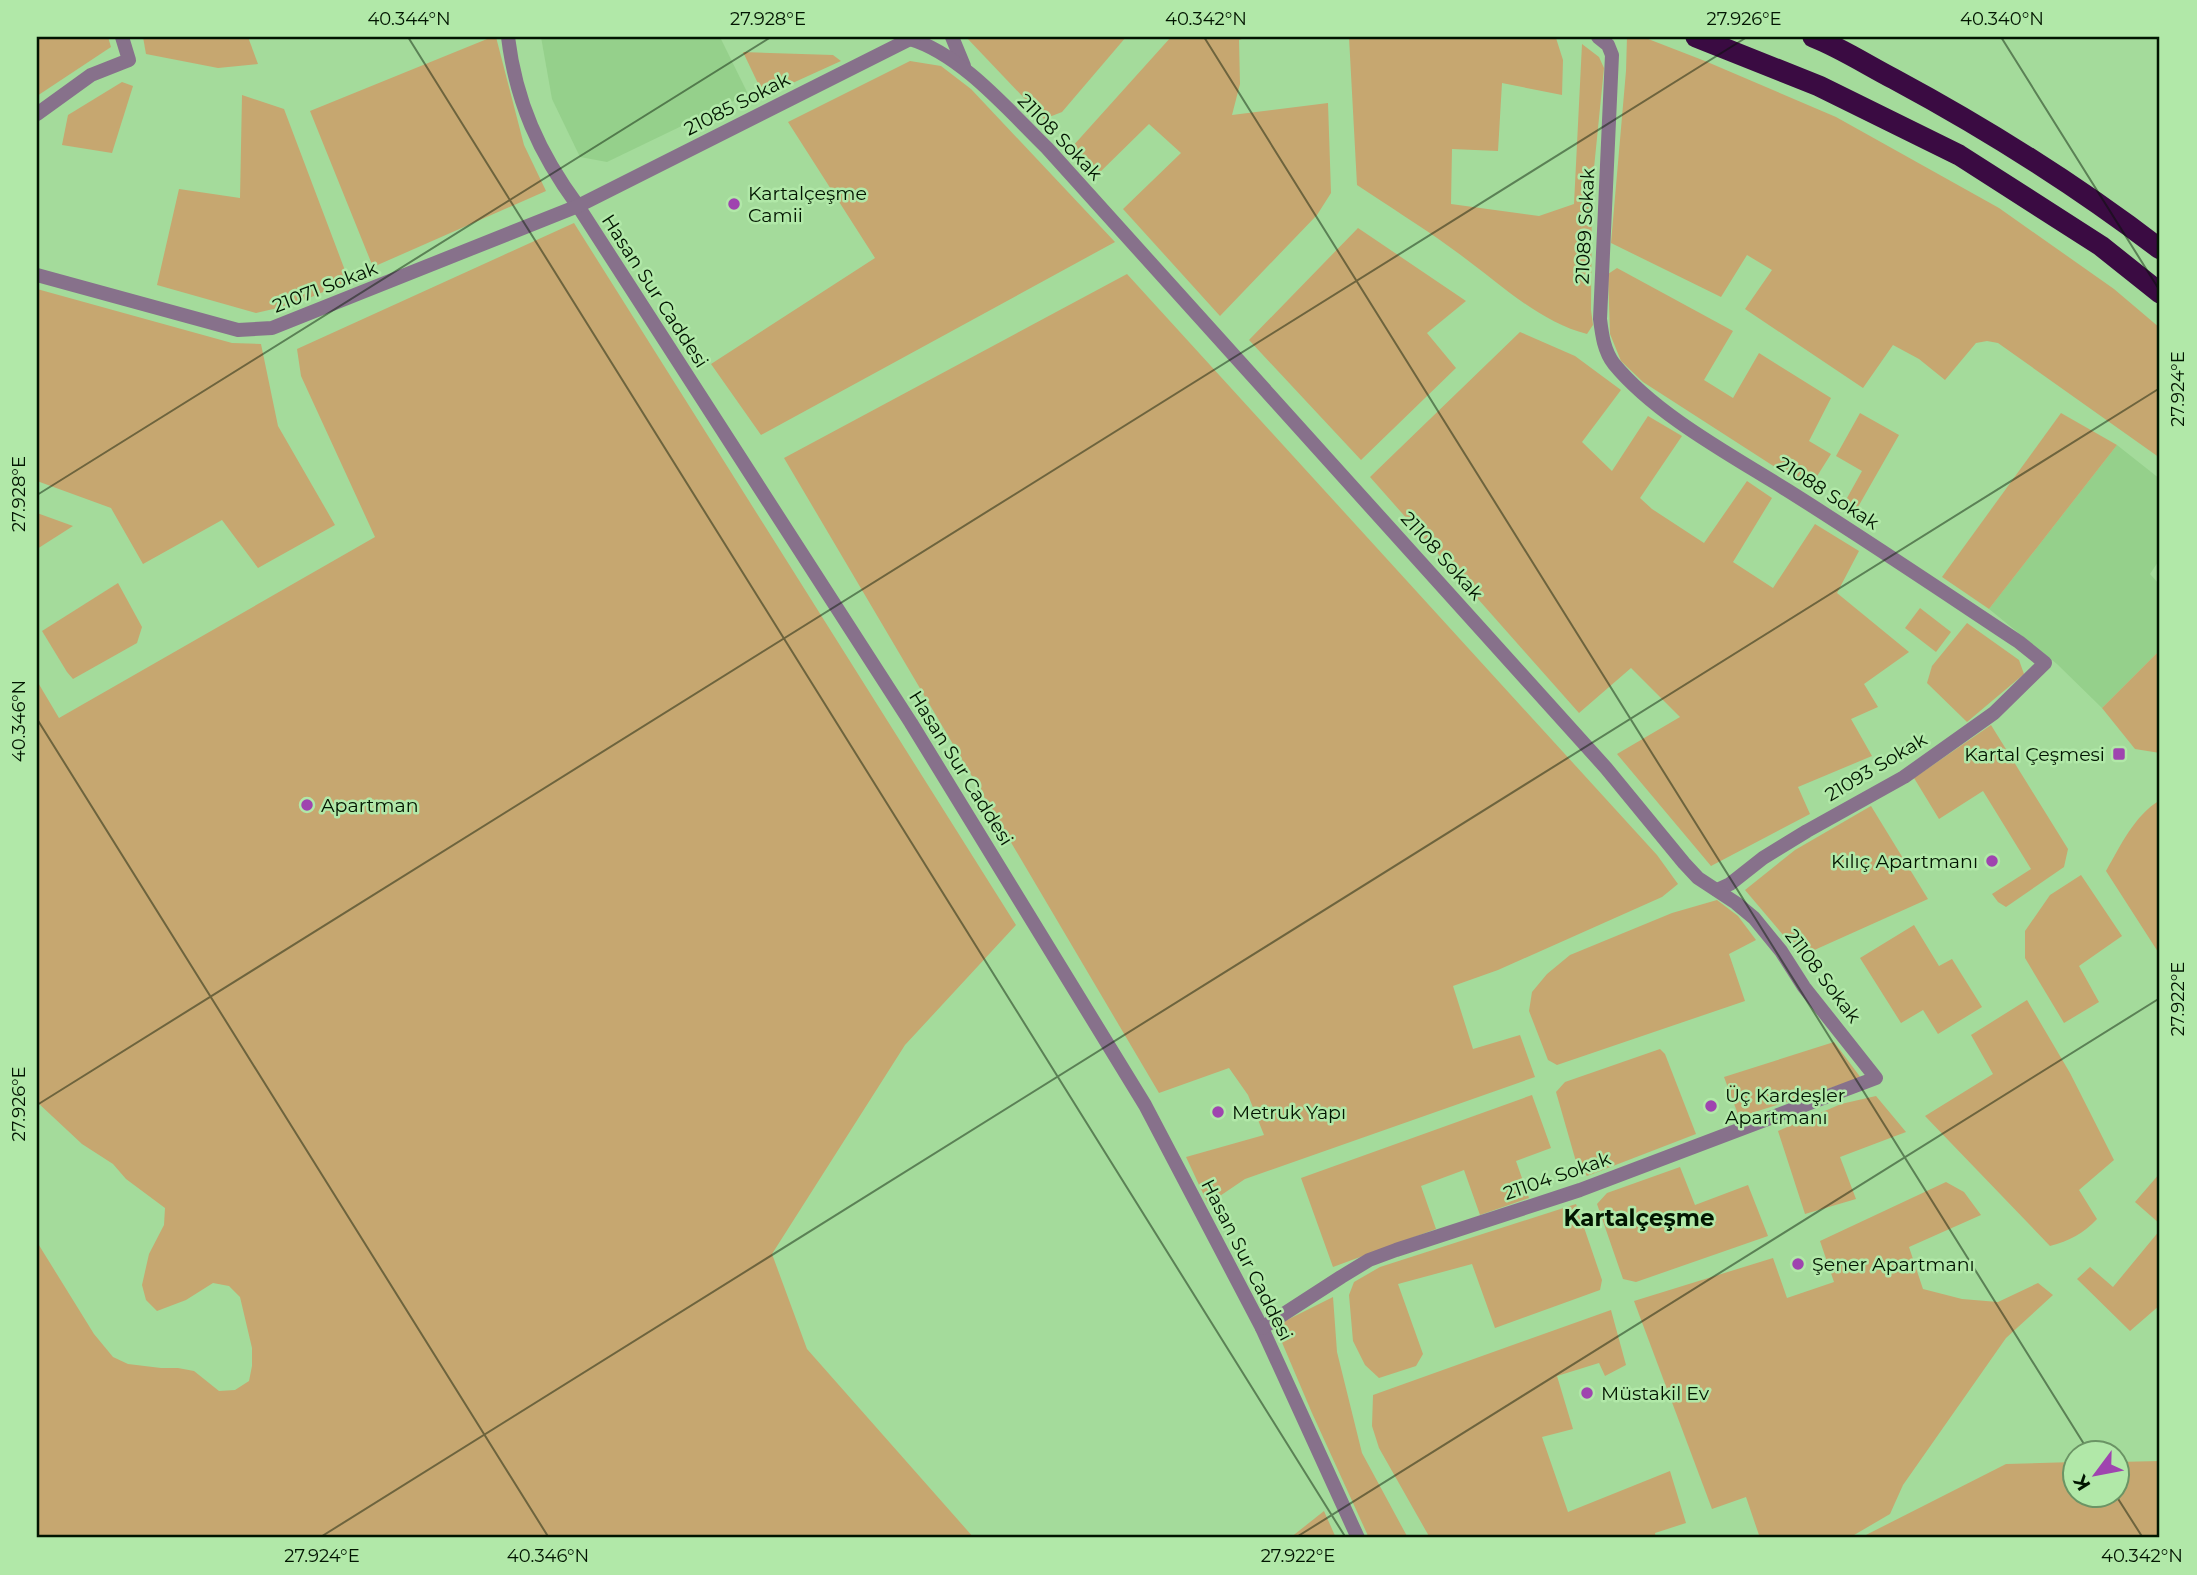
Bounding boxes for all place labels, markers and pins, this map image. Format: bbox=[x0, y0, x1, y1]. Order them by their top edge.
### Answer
place label: Kartalçeşme Camii bbox=[748, 182, 867, 227]
marker: Kartalçeşme Camii bbox=[726, 196, 742, 212]
place label: Kartal Çeşmesi bbox=[1964, 743, 2105, 766]
marker: Kartal Çeşmesi bbox=[2111, 746, 2127, 762]
place label: Apartman bbox=[321, 794, 418, 817]
marker: Apartman bbox=[299, 797, 315, 813]
place label: Kılıç Apartmanı bbox=[1831, 850, 1978, 873]
marker: Kılıç Apartmanı bbox=[1984, 853, 2000, 869]
place label: Üç Kardeşler Apartmanı bbox=[1725, 1084, 1845, 1129]
marker: Üç Kardeşler Apartmanı bbox=[1703, 1098, 1719, 1114]
place label: Metruk Yapı bbox=[1232, 1101, 1346, 1124]
marker: Metruk Yapı bbox=[1210, 1104, 1226, 1120]
place label: Şener Apartmanı bbox=[1812, 1253, 1975, 1276]
marker: Şener Apartmanı bbox=[1790, 1256, 1806, 1272]
place label: Müstakil Ev bbox=[1601, 1382, 1710, 1405]
marker: Müstakil Ev bbox=[1579, 1385, 1595, 1401]

